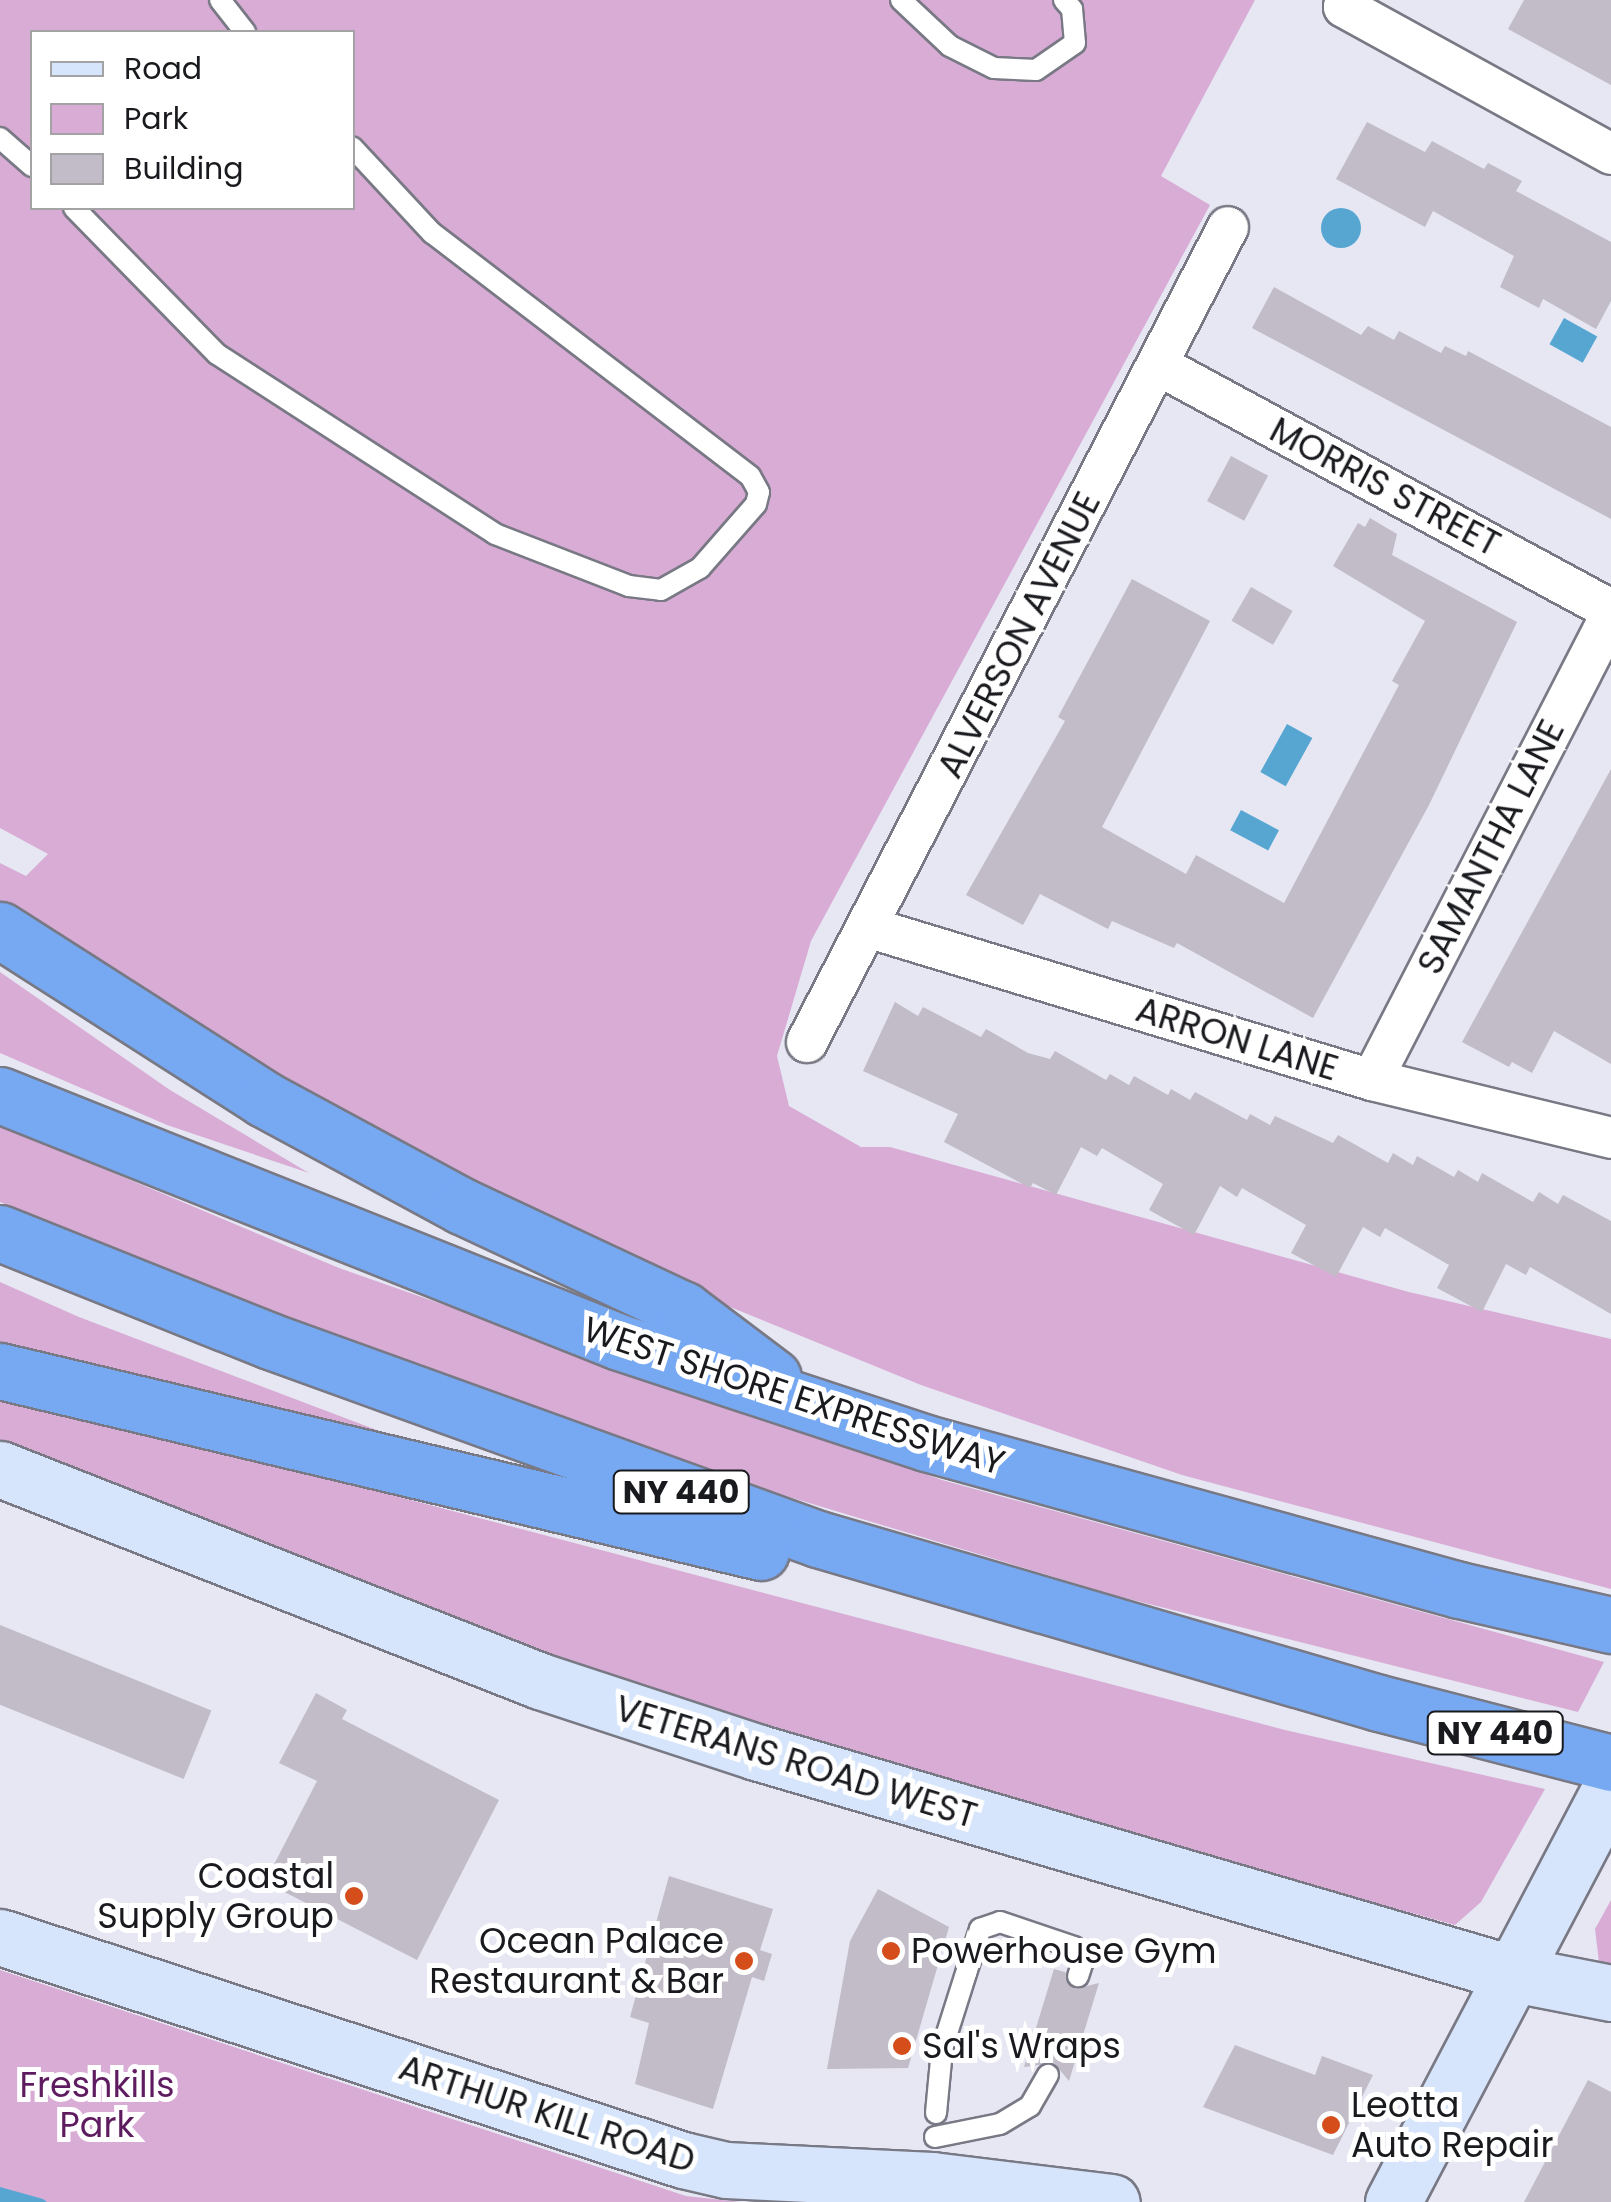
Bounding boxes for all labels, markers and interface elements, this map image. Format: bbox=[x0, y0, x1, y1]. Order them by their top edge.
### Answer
legend bbox=[30, 30, 355, 210]
text: Road bbox=[124, 47, 202, 90]
text: Park bbox=[124, 97, 188, 140]
text: Building bbox=[124, 147, 244, 190]
street label: MORRIS STREET bbox=[1263, 409, 1507, 565]
street label: ALVERSON AVENUE bbox=[929, 485, 1109, 785]
street label: SAMANTHA LANE bbox=[1409, 713, 1573, 981]
street label: ARRON LANE bbox=[1131, 988, 1343, 1090]
street label: WEST SHORE EXPRESSWAY bbox=[578, 1308, 1010, 1484]
road number: NY 440 bbox=[611, 1465, 751, 1519]
street label: VETERANS ROAD WEST bbox=[610, 1687, 982, 1837]
road number: NY 440 bbox=[1425, 1706, 1565, 1760]
place label: Coastal Supply Group bbox=[97, 1855, 334, 1937]
marker: Coastal Supply Group bbox=[343, 1885, 365, 1907]
place label: Ocean Palace Restaurant & Bar bbox=[429, 1920, 724, 2002]
place label: Powerhouse Gym bbox=[911, 1930, 1217, 1972]
marker: Powerhouse Gym bbox=[880, 1940, 902, 1962]
marker: Ocean Palace Restaurant & Bar bbox=[733, 1950, 755, 1972]
place label: Sal's Wraps bbox=[922, 2025, 1121, 2067]
marker: Sal's Wraps bbox=[891, 2035, 913, 2057]
street label: ARTHUR KILL ROAD bbox=[394, 2046, 700, 2182]
park label: Freshkills Park bbox=[19, 2064, 175, 2146]
place label: Leotta Auto Repair bbox=[1351, 2084, 1553, 2166]
marker: Leotta Auto Repair bbox=[1320, 2114, 1342, 2136]

